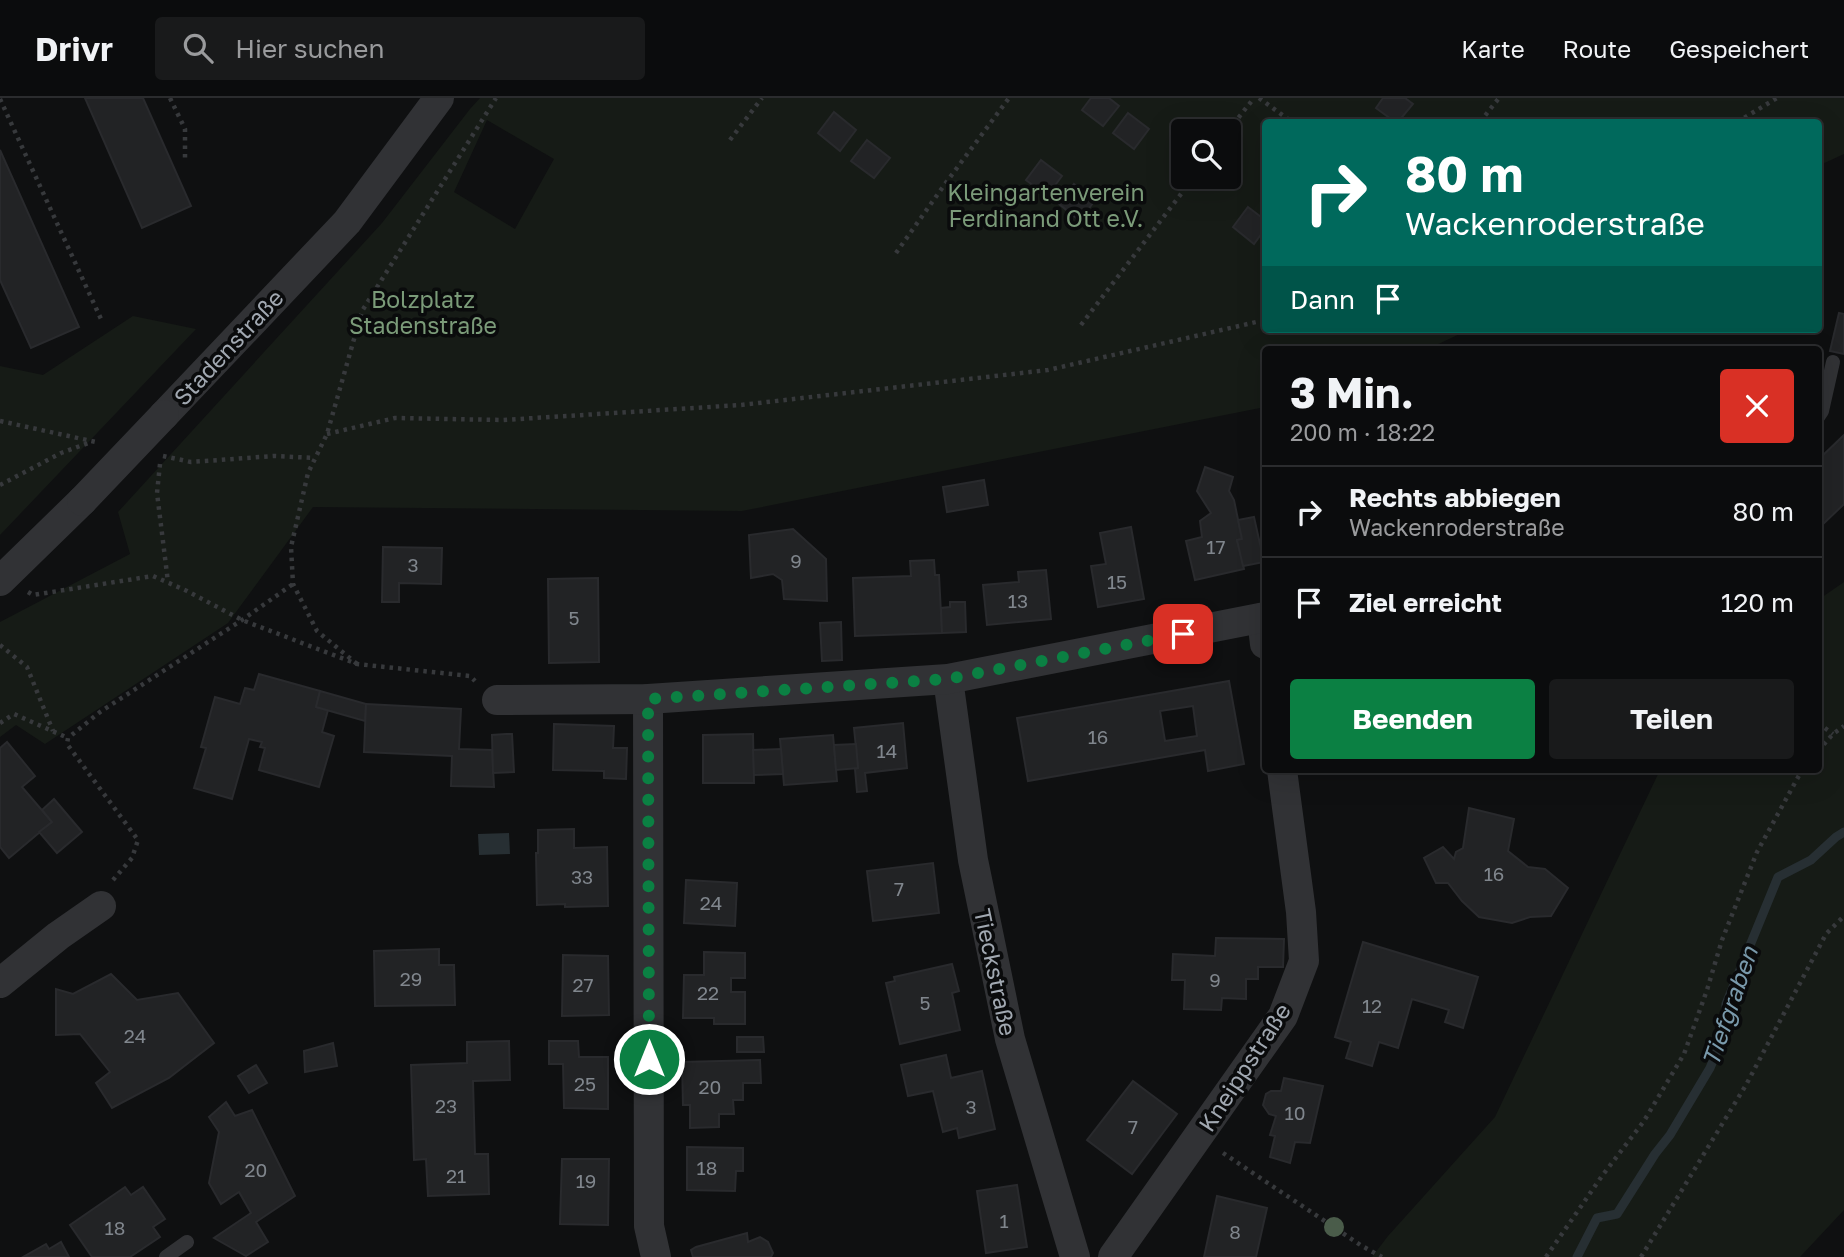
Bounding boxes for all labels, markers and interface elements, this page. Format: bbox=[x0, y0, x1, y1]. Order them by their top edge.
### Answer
search box bbox=[155, 17, 645, 80]
text: Drivr bbox=[35, 29, 113, 68]
icon: search bbox=[179, 29, 217, 67]
text: Hier suchen bbox=[235, 33, 384, 64]
text: Karte bbox=[1461, 34, 1525, 63]
text: Route bbox=[1563, 34, 1631, 63]
text: Gespeichert bbox=[1669, 34, 1809, 63]
map controls bbox=[1171, 119, 1241, 189]
button: search bbox=[1171, 119, 1241, 189]
text: 80 m bbox=[1405, 144, 1523, 203]
icon: right bbox=[1290, 147, 1381, 238]
park label: Kleingartenverein Ferdinand Ott e.V. bbox=[947, 178, 1145, 232]
text: Wackenroderstraße bbox=[1405, 204, 1705, 242]
icon: arrive bbox=[1369, 280, 1407, 318]
street label: Stadenstraße bbox=[167, 283, 289, 411]
text: Dann bbox=[1290, 284, 1355, 315]
park label: Bolzplatz Stadenstraße bbox=[349, 285, 497, 339]
text: 3 Min. bbox=[1290, 367, 1414, 417]
button: close bbox=[1720, 369, 1794, 443]
text: 200 m · 18:22 bbox=[1290, 418, 1435, 446]
text: Rechts abbiegen bbox=[1349, 482, 1561, 513]
icon: right bbox=[1290, 493, 1328, 531]
text: 80 m bbox=[1733, 496, 1794, 527]
text: Wackenroderstraße bbox=[1349, 513, 1565, 541]
house number: 17 bbox=[1206, 535, 1226, 558]
house number: 9 bbox=[790, 549, 802, 572]
house number: 3 bbox=[407, 553, 419, 576]
house number: 15 bbox=[1107, 570, 1127, 593]
icon: arrive bbox=[1290, 584, 1328, 622]
text: Ziel erreicht bbox=[1349, 587, 1502, 618]
text: 120 m bbox=[1721, 587, 1794, 618]
house number: 13 bbox=[1008, 589, 1028, 612]
pin bbox=[1153, 604, 1213, 664]
house number: 5 bbox=[568, 606, 580, 629]
icon: arrive bbox=[1164, 615, 1202, 653]
button: Beenden bbox=[1290, 679, 1535, 759]
button: Teilen bbox=[1549, 679, 1794, 759]
house number: 16 bbox=[1088, 725, 1108, 748]
house number: 14 bbox=[877, 739, 897, 762]
house number: 16 bbox=[1484, 862, 1504, 885]
house number: 33 bbox=[571, 865, 593, 888]
house number: 7 bbox=[894, 877, 904, 900]
house number: 24 bbox=[700, 891, 722, 914]
street label: Tieckstraße bbox=[969, 906, 1023, 1038]
water label: Tiefgraben bbox=[1695, 941, 1764, 1070]
house number: 29 bbox=[400, 967, 422, 990]
house number: 9 bbox=[1209, 968, 1221, 991]
house number: 27 bbox=[572, 973, 594, 996]
house number: 22 bbox=[697, 981, 719, 1004]
house number: 5 bbox=[919, 991, 931, 1014]
house number: 12 bbox=[1362, 994, 1382, 1017]
street label: Kneippstraße bbox=[1192, 997, 1296, 1137]
position arrow bbox=[612, 1022, 686, 1096]
house number: 24 bbox=[124, 1024, 146, 1047]
house number: 25 bbox=[574, 1072, 596, 1095]
house number: 20 bbox=[699, 1075, 721, 1098]
house number: 23 bbox=[435, 1094, 457, 1117]
house number: 3 bbox=[965, 1095, 977, 1118]
house number: 10 bbox=[1285, 1101, 1306, 1124]
house number: 7 bbox=[1128, 1115, 1138, 1138]
house number: 18 bbox=[697, 1156, 717, 1179]
house number: 20 bbox=[245, 1158, 267, 1181]
house number: 21 bbox=[446, 1164, 466, 1187]
house number: 19 bbox=[576, 1169, 596, 1192]
house number: 1 bbox=[999, 1209, 1009, 1232]
house number: 18 bbox=[105, 1216, 125, 1239]
house number: 8 bbox=[1229, 1220, 1241, 1243]

